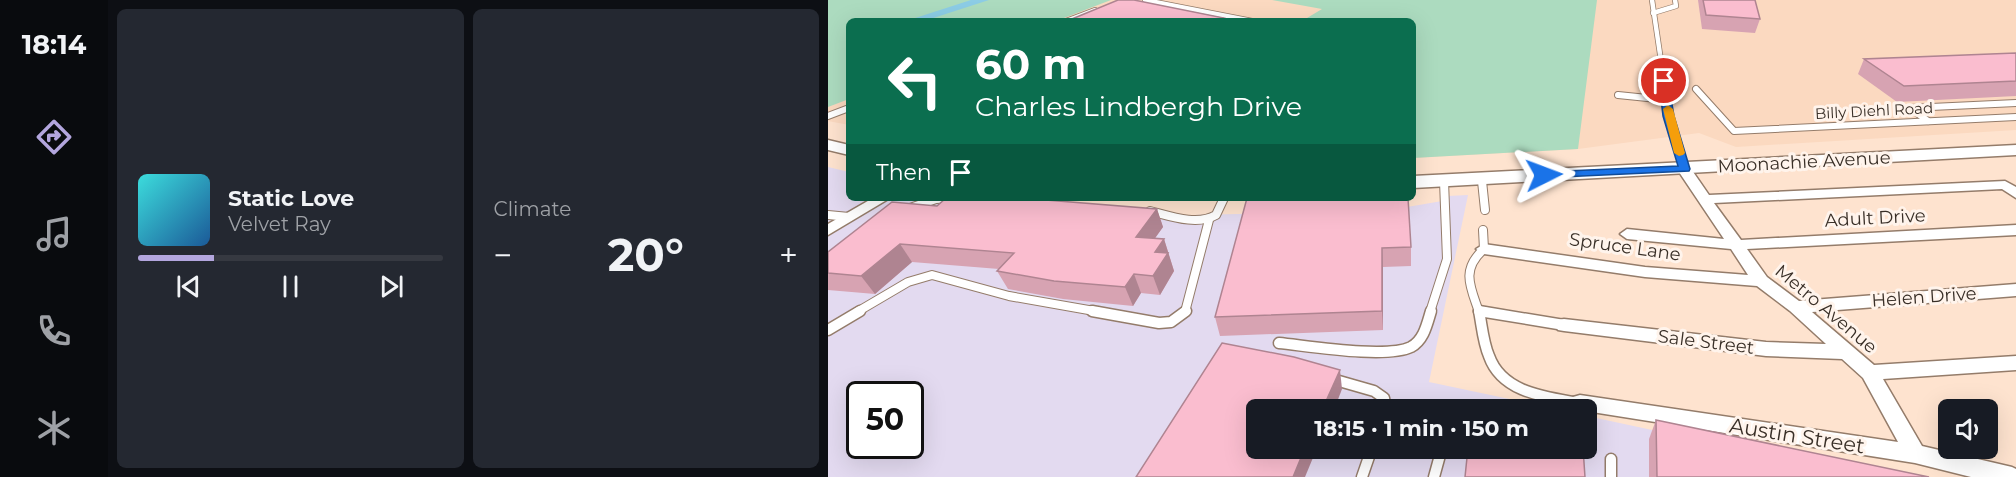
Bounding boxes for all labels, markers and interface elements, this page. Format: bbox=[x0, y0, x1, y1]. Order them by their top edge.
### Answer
text: 18:14 bbox=[22, 28, 86, 61]
text: 60 m bbox=[975, 38, 1086, 90]
icon: left bbox=[876, 42, 954, 120]
pin bbox=[1638, 55, 1689, 106]
icon: arrive bbox=[1647, 64, 1680, 97]
text: Charles Lindbergh Drive bbox=[975, 90, 1302, 123]
street label: Billy Diehl Road bbox=[1814, 98, 1934, 123]
icon: directions bbox=[33, 116, 75, 158]
position arrow bbox=[1512, 143, 1576, 207]
street label: Moonachie Avenue bbox=[1717, 146, 1891, 178]
icon: arrive bbox=[944, 156, 977, 189]
text: Then bbox=[876, 159, 932, 186]
text: Static Love bbox=[228, 185, 354, 212]
text: Climate bbox=[494, 197, 571, 221]
street label: Adult Drive bbox=[1824, 204, 1926, 232]
text: Velvet Ray bbox=[228, 212, 331, 236]
icon: music bbox=[33, 213, 75, 255]
text: 20° bbox=[608, 227, 684, 282]
street label: Spruce Lane bbox=[1568, 228, 1682, 266]
text: − bbox=[494, 235, 512, 275]
text: + bbox=[779, 235, 798, 275]
street label: Metro Avenue bbox=[1771, 260, 1882, 358]
icon: previous bbox=[172, 270, 205, 303]
icon: pause bbox=[274, 270, 307, 303]
icon: next bbox=[375, 270, 408, 303]
street label: Helen Drive bbox=[1871, 282, 1977, 312]
icon: phone bbox=[33, 310, 75, 352]
street label: Sale Street bbox=[1657, 325, 1755, 359]
speed limit sign: 50 bbox=[846, 381, 924, 459]
map controls bbox=[1938, 399, 1998, 459]
button: sound bbox=[1938, 399, 1998, 459]
icon: climate bbox=[33, 407, 75, 449]
street label: Austin Street bbox=[1728, 412, 1866, 459]
text: 18:15 · 1 min · 150 m bbox=[1314, 415, 1529, 442]

